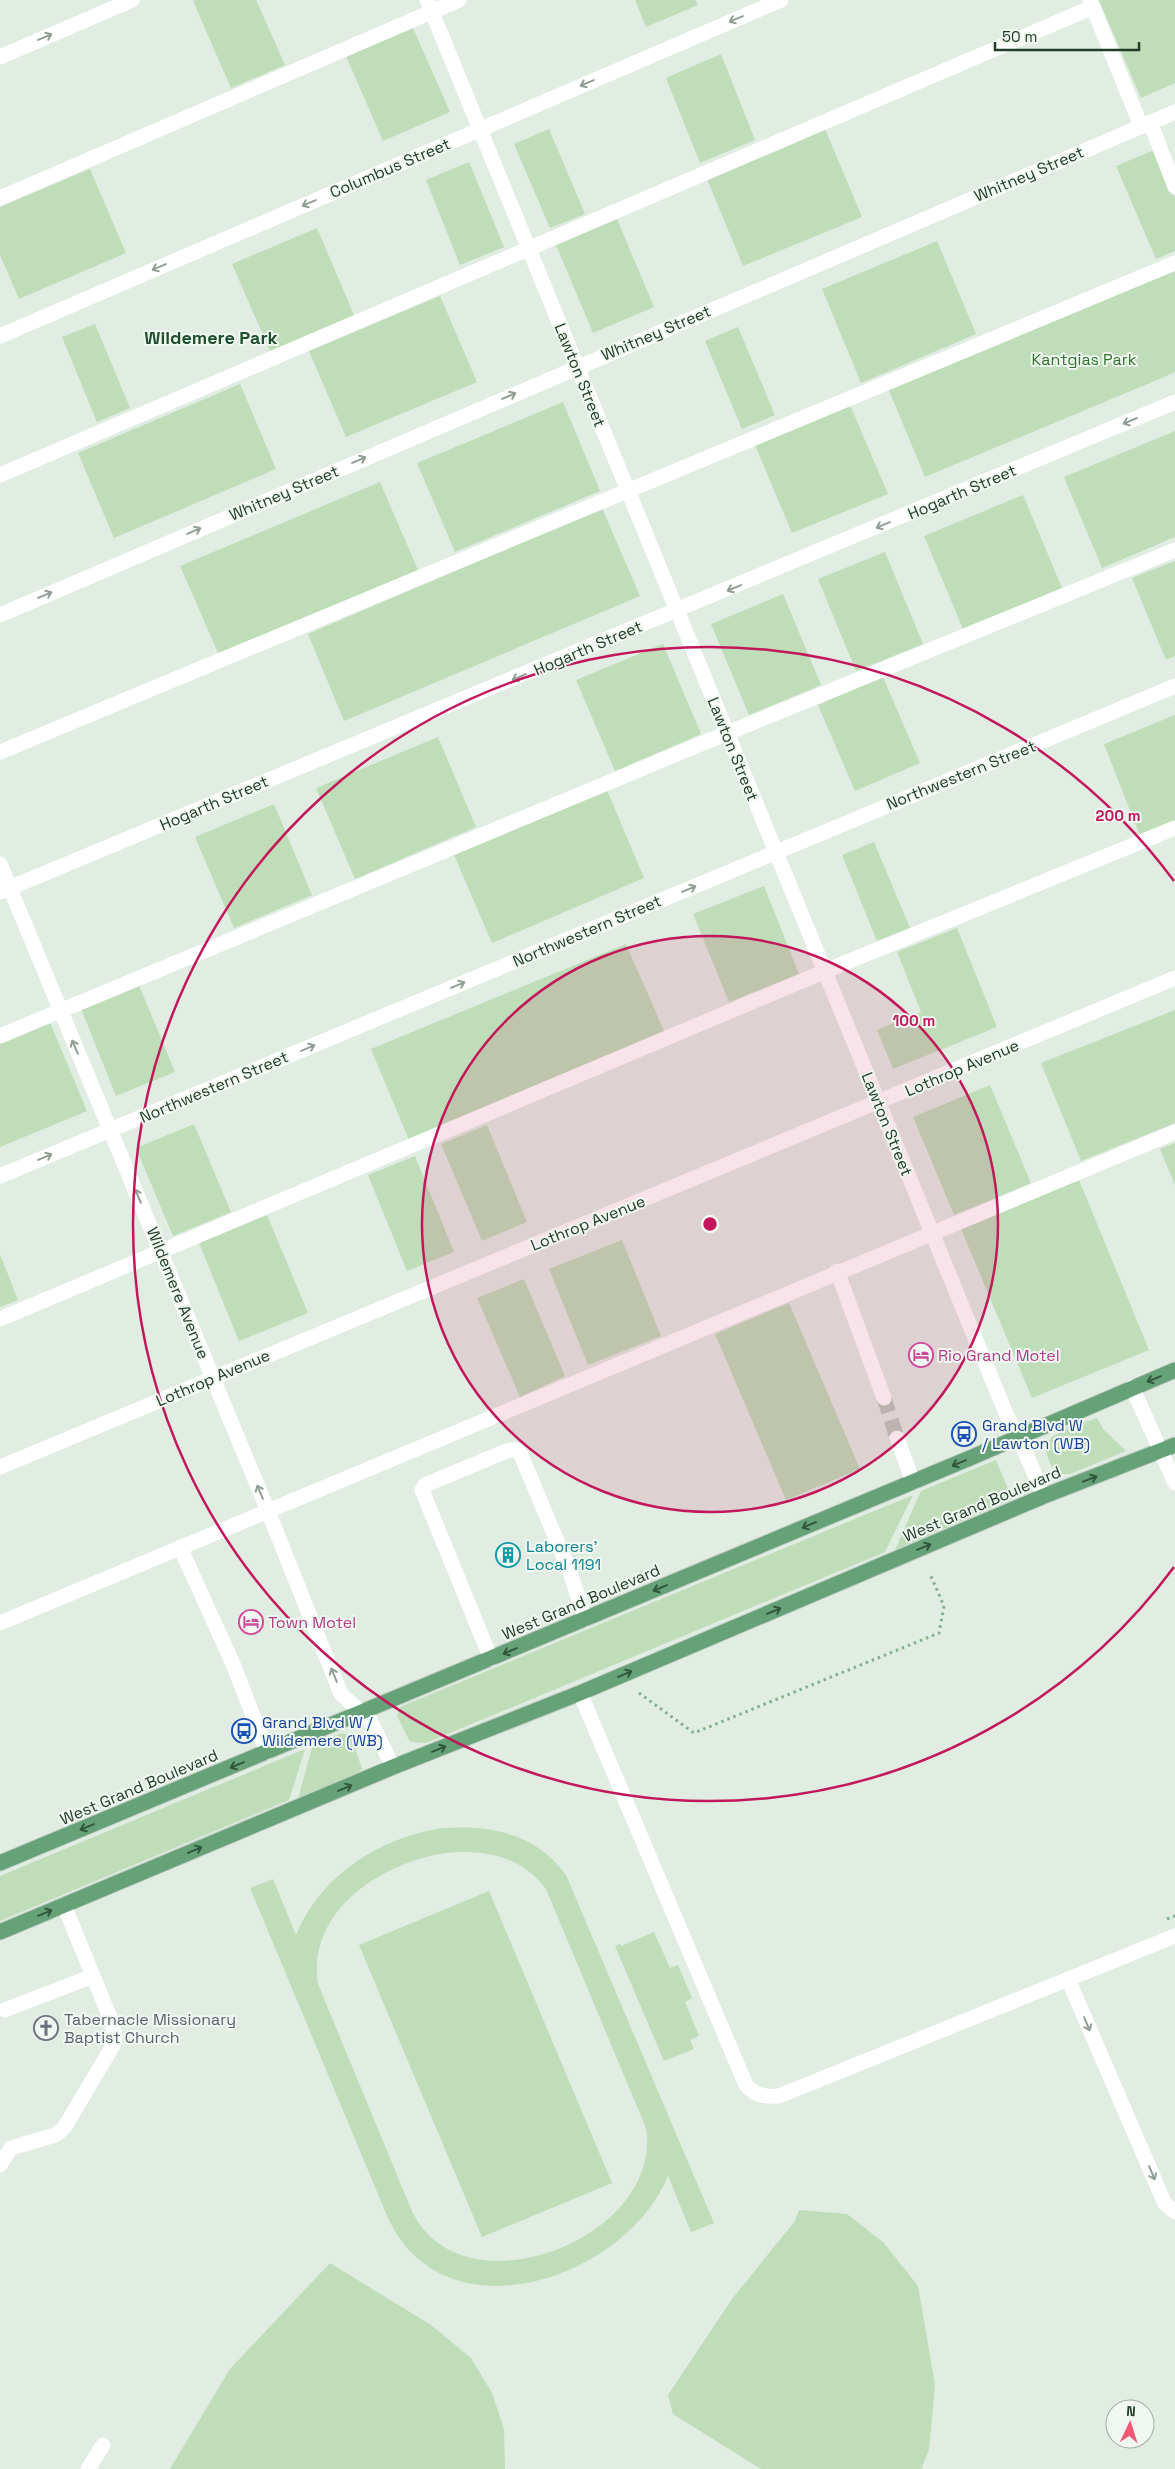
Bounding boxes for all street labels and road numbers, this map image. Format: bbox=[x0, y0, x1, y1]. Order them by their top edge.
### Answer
street label: Columbus Street bbox=[326, 133, 454, 203]
street label: Whitney Street bbox=[971, 141, 1087, 207]
street label: Whitney Street bbox=[598, 300, 714, 366]
street label: Lawton Street bbox=[550, 320, 610, 430]
street label: Whitney Street bbox=[226, 460, 342, 526]
street label: Hogarth Street bbox=[904, 460, 1020, 524]
street label: Hogarth Street bbox=[530, 616, 646, 680]
street label: Lawton Street bbox=[703, 694, 763, 804]
street label: Northwestern Street bbox=[883, 735, 1039, 815]
street label: Hogarth Street bbox=[156, 771, 272, 835]
street label: Northwestern Street bbox=[510, 890, 664, 972]
street label: Lothrop Avenue bbox=[902, 1035, 1022, 1101]
street label: Northwestern Street bbox=[137, 1046, 291, 1128]
street label: Lawton Street bbox=[857, 1069, 917, 1179]
street label: Lothrop Avenue bbox=[528, 1190, 648, 1256]
street label: Wildemere Avenue bbox=[142, 1224, 214, 1362]
street label: Lothrop Avenue bbox=[153, 1345, 273, 1411]
street label: West Grand Boulevard bbox=[900, 1461, 1064, 1547]
street label: West Grand Boulevard bbox=[499, 1559, 663, 1645]
street label: West Grand Boulevard bbox=[57, 1744, 221, 1830]

